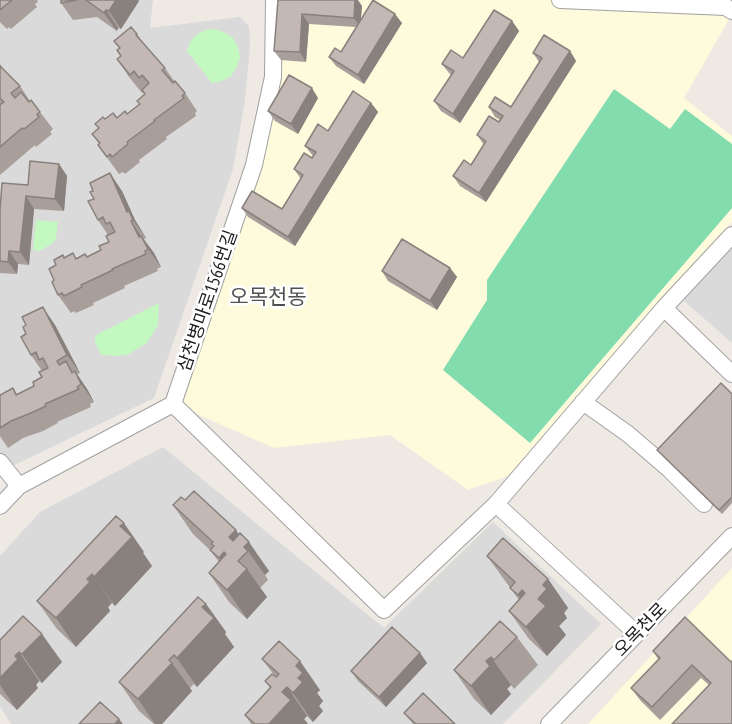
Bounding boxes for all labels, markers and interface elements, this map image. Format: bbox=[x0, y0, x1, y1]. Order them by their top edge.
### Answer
street label: 삼천병마로1566번길 bbox=[174, 227, 242, 375]
district label: 오목천동 bbox=[229, 285, 307, 311]
street label: 오목천로 bbox=[610, 599, 672, 661]

